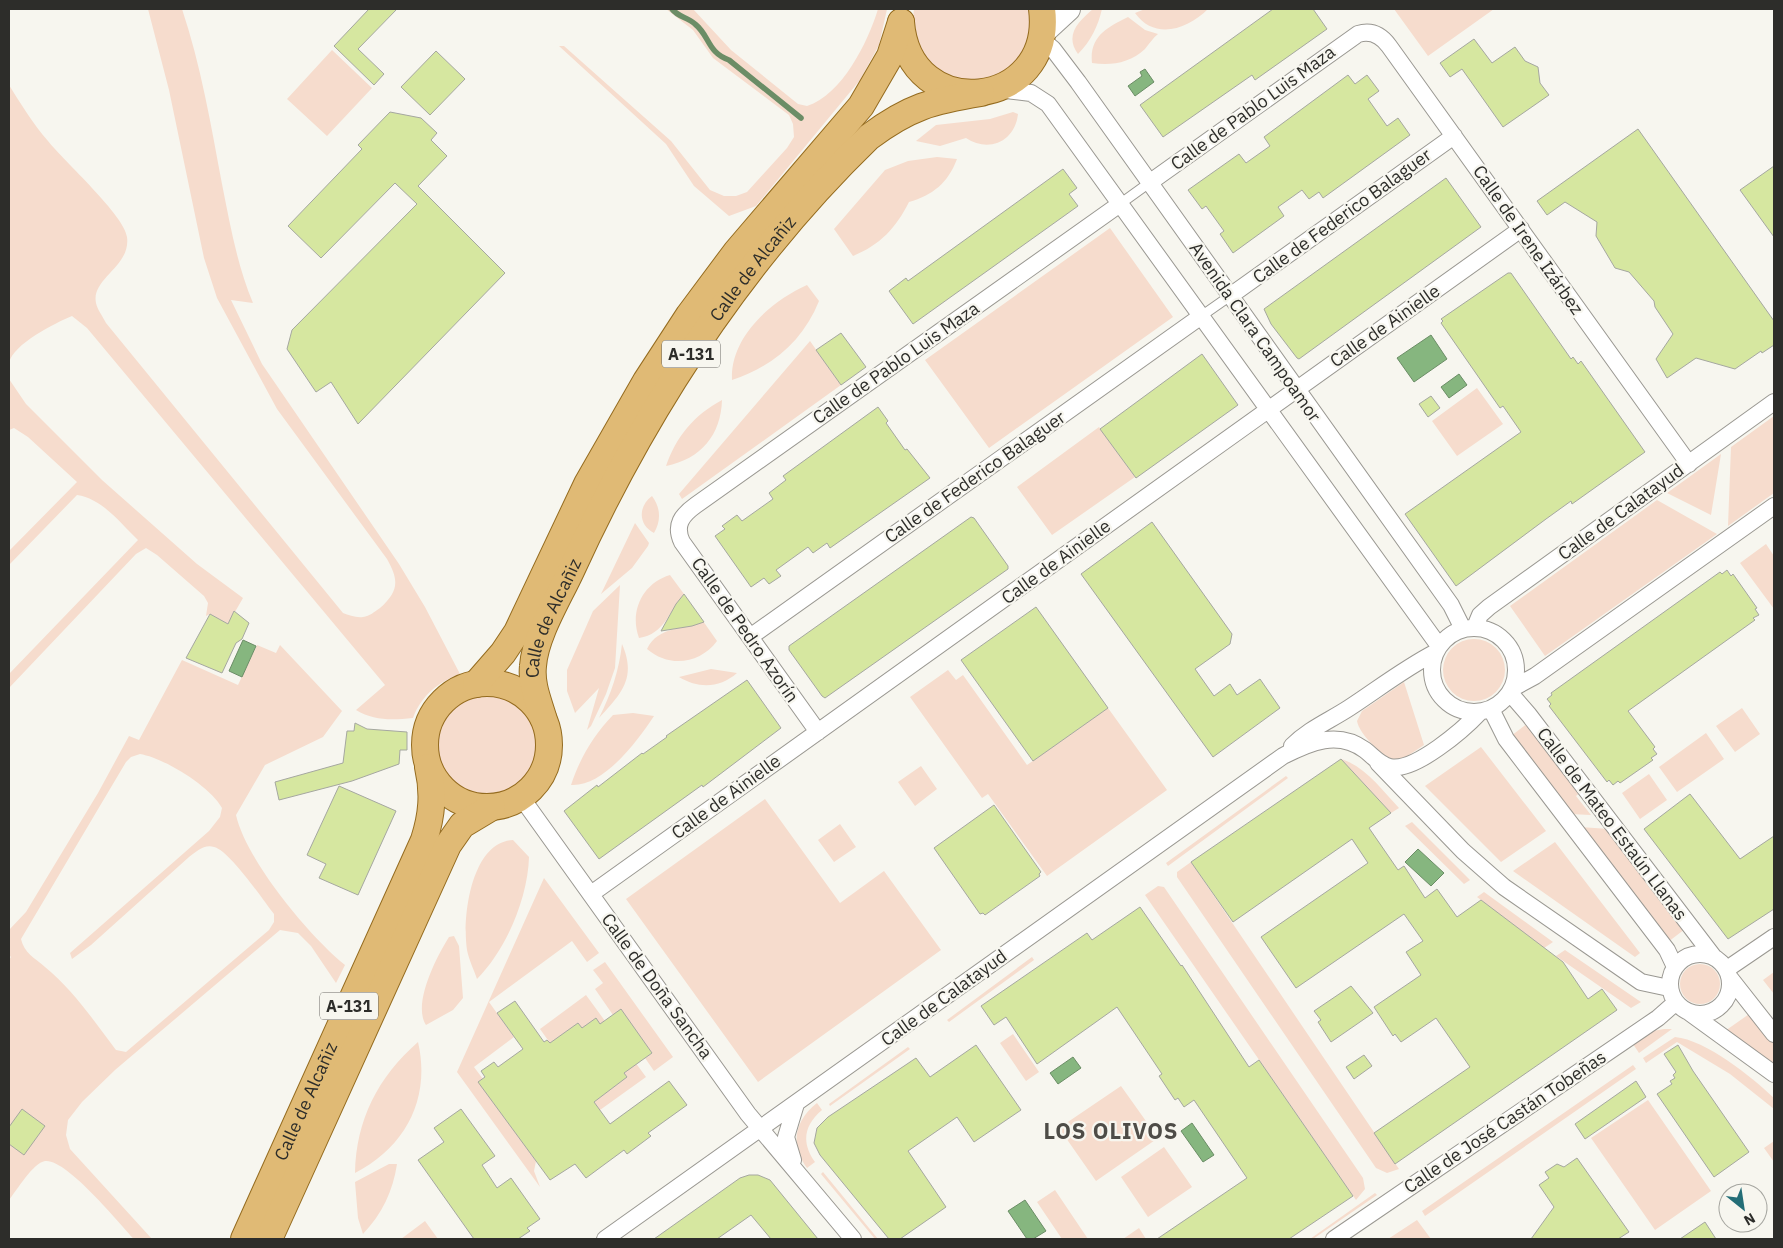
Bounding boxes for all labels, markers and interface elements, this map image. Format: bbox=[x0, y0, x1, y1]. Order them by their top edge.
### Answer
street label: Calle de Pablo Luis Maza bbox=[1166, 40, 1340, 175]
street label: Calle de Federico Balaguer bbox=[1248, 143, 1436, 288]
street label: Calle de Irene Izárbez bbox=[1468, 160, 1589, 319]
street label: Calle de Alcañiz bbox=[704, 211, 801, 326]
street label: Avenida Clara Campoamor bbox=[1185, 237, 1326, 426]
street label: Calle de Ainielle bbox=[1325, 279, 1444, 372]
street label: Calle de Pablo Luis Maza bbox=[808, 296, 984, 429]
road number: A-131 bbox=[662, 340, 720, 368]
street label: Calle de Federico Balaguer bbox=[880, 405, 1070, 548]
street label: Calle de Calatayud bbox=[1553, 458, 1688, 565]
street label: Calle de Ainielle bbox=[997, 514, 1115, 609]
street label: Calle de Pedro Azorín bbox=[687, 553, 804, 707]
street label: Calle de Alcañiz bbox=[521, 555, 586, 678]
street label: Calle de Mateo Estaún Llanas bbox=[1532, 723, 1693, 925]
street label: Calle de Ainielle bbox=[667, 749, 785, 844]
street label: Calle de Doña Sancha bbox=[597, 908, 718, 1063]
street label: Calle de Calatayud bbox=[876, 944, 1011, 1051]
road number: A-131 bbox=[320, 992, 378, 1019]
street label: Calle de Alcañiz bbox=[269, 1038, 342, 1164]
street label: Calle de José Castán Tobeñas bbox=[1399, 1045, 1610, 1198]
district label: LOS OLIVOS bbox=[1043, 1116, 1179, 1145]
north arrow bbox=[1718, 1183, 1768, 1233]
text: N bbox=[1741, 1209, 1758, 1230]

